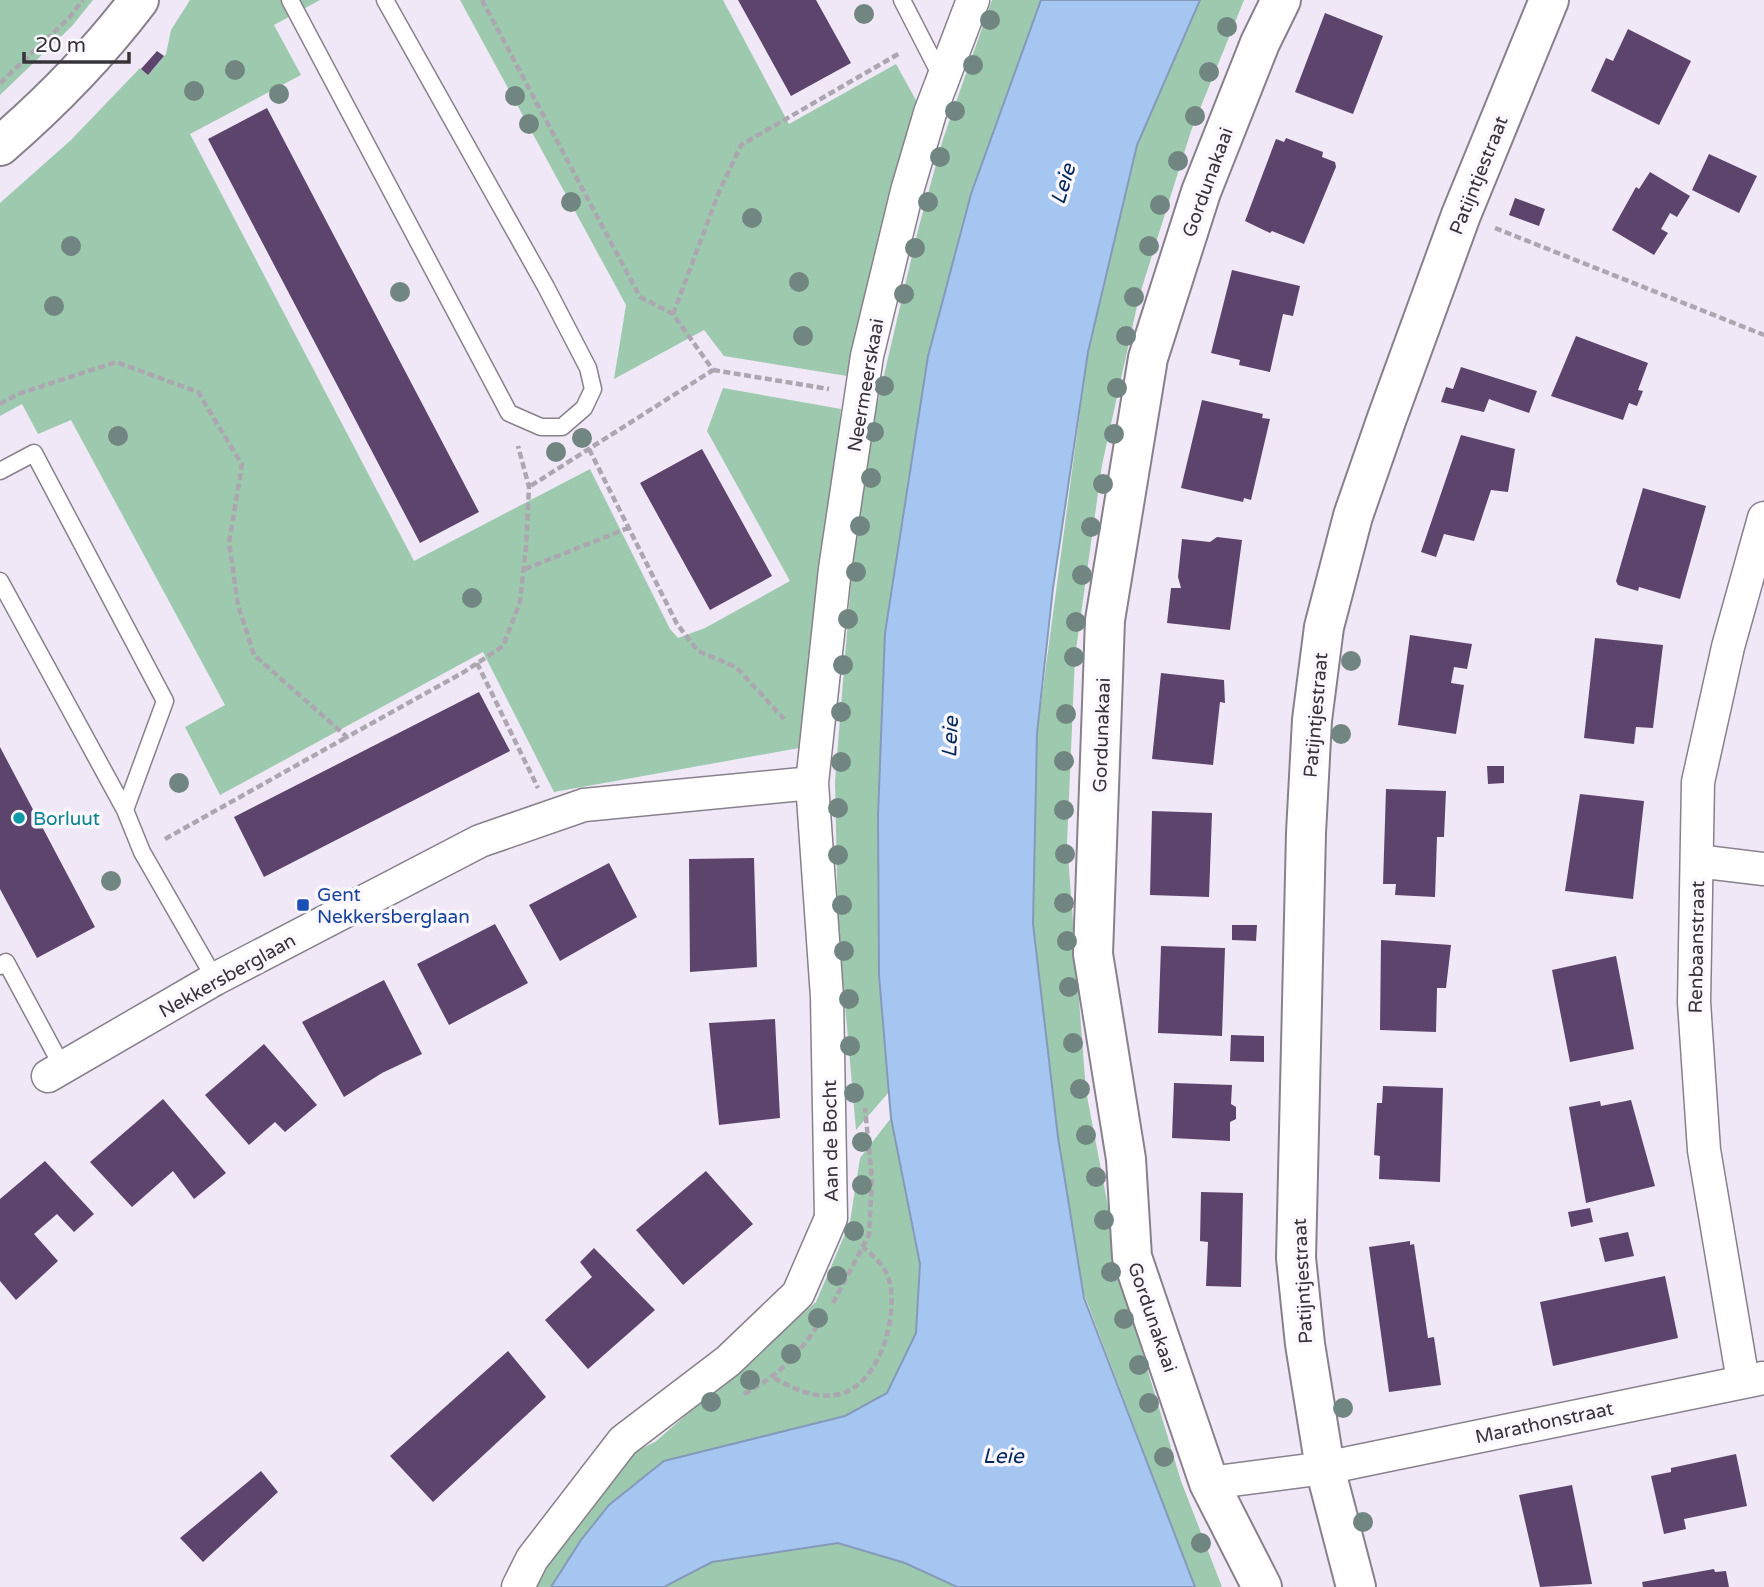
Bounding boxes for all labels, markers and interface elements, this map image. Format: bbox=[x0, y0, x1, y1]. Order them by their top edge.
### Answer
scale bar bbox=[24, 21, 130, 65]
text: 20 m bbox=[35, 33, 86, 58]
street label: Patijntjestraat bbox=[1445, 113, 1513, 238]
street label: Gordunakaai bbox=[1178, 125, 1238, 240]
water label: Leie bbox=[1046, 160, 1082, 207]
street label: Neermeerskaai bbox=[843, 317, 889, 454]
street label: Patijntjestraat bbox=[1300, 652, 1332, 779]
street label: Gordunakaai bbox=[1089, 677, 1115, 793]
water label: Leie bbox=[937, 715, 964, 758]
place label: Borluut bbox=[33, 808, 100, 830]
marker: Borluut bbox=[11, 810, 27, 826]
street label: Renbaanstraat bbox=[1685, 880, 1709, 1014]
place label: Gent Nekkersberglaan bbox=[317, 884, 470, 928]
marker: Gent Nekkersberglaan bbox=[295, 897, 311, 913]
street label: Nekkersberglaan bbox=[155, 929, 300, 1023]
street label: Aan de Bocht bbox=[819, 1080, 843, 1202]
street label: Patijntjestraat bbox=[1289, 1218, 1317, 1344]
street label: Gordunakaai bbox=[1123, 1259, 1181, 1375]
street label: Marathonstraat bbox=[1473, 1398, 1615, 1448]
water label: Leie bbox=[982, 1444, 1025, 1469]

